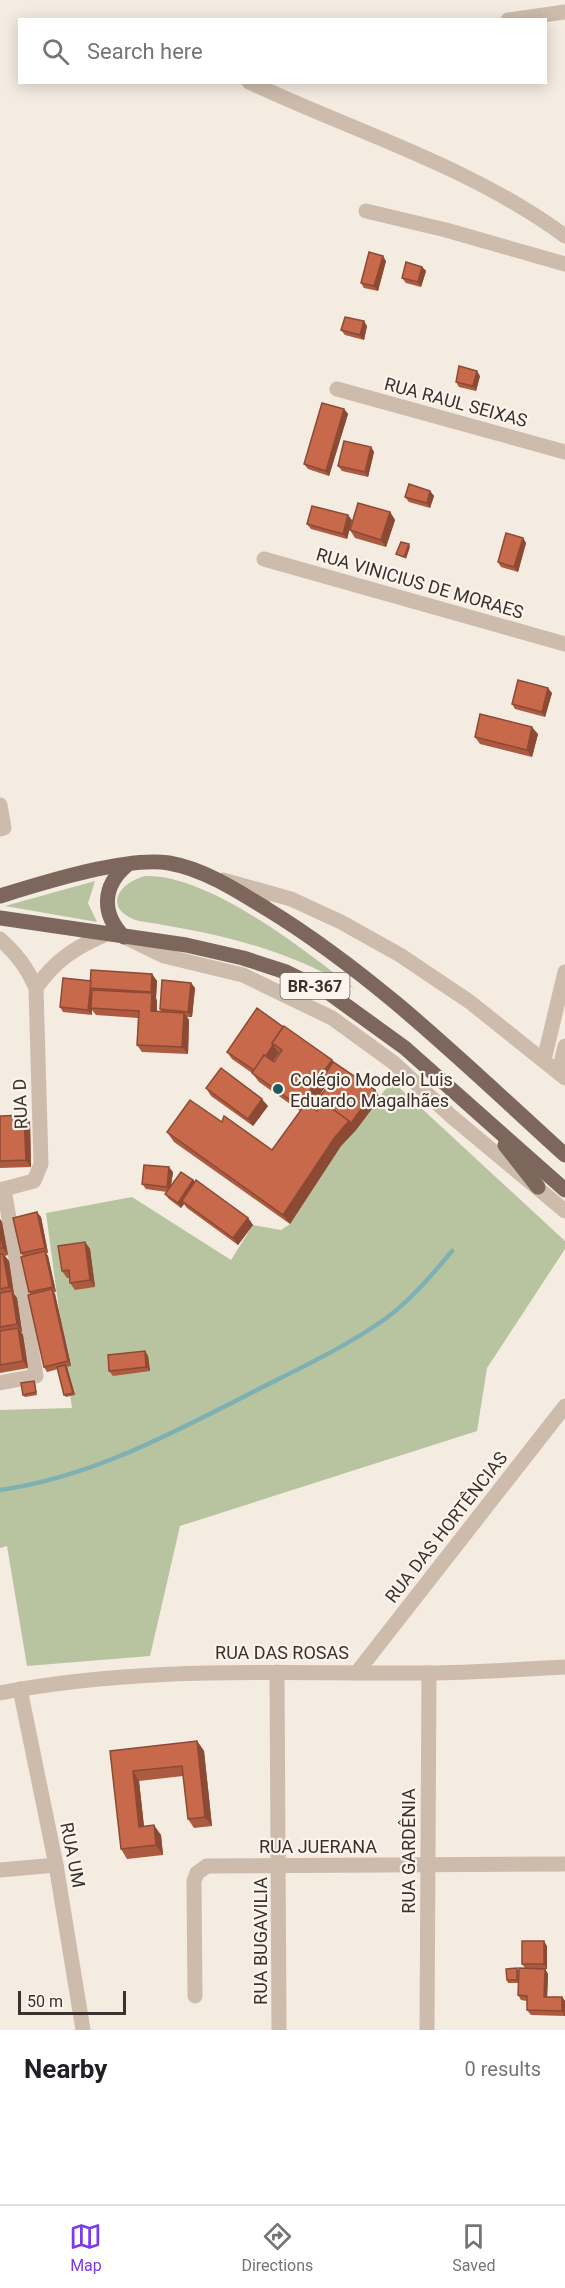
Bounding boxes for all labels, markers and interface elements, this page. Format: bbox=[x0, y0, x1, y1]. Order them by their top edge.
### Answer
search box bbox=[18, 18, 547, 84]
icon: search bbox=[39, 35, 72, 68]
text: Search here bbox=[87, 39, 203, 64]
street label: RUA RAUL SEIXAS bbox=[382, 373, 530, 431]
street label: RUA VINICIUS DE MORAES bbox=[314, 543, 526, 623]
road number: BR-367 bbox=[280, 973, 350, 999]
place label: Colégio Modelo Luis Eduardo Magalhães bbox=[290, 1069, 453, 1111]
street label: RUA D bbox=[9, 1078, 31, 1130]
marker: Colégio Modelo Luis Eduardo Magalhães bbox=[271, 1082, 285, 1096]
street label: RUA DAS HORTÊNCIAS bbox=[380, 1447, 512, 1607]
street label: RUA DAS ROSAS bbox=[215, 1642, 349, 1663]
street label: RUA GARDÊNIA bbox=[398, 1788, 419, 1914]
street label: RUA UM bbox=[56, 1821, 90, 1889]
street label: RUA JUERANA bbox=[259, 1836, 377, 1857]
street label: RUA BUGAVILIA bbox=[250, 1877, 271, 2005]
scale bar bbox=[18, 1988, 126, 2016]
text: 50 m bbox=[27, 1992, 63, 2011]
text: Nearby bbox=[24, 2054, 107, 2084]
text: 0 results bbox=[465, 2057, 541, 2081]
tab: Map bbox=[69, 2220, 102, 2275]
tab: Directions bbox=[241, 2220, 313, 2275]
tab: Saved bbox=[452, 2220, 496, 2275]

